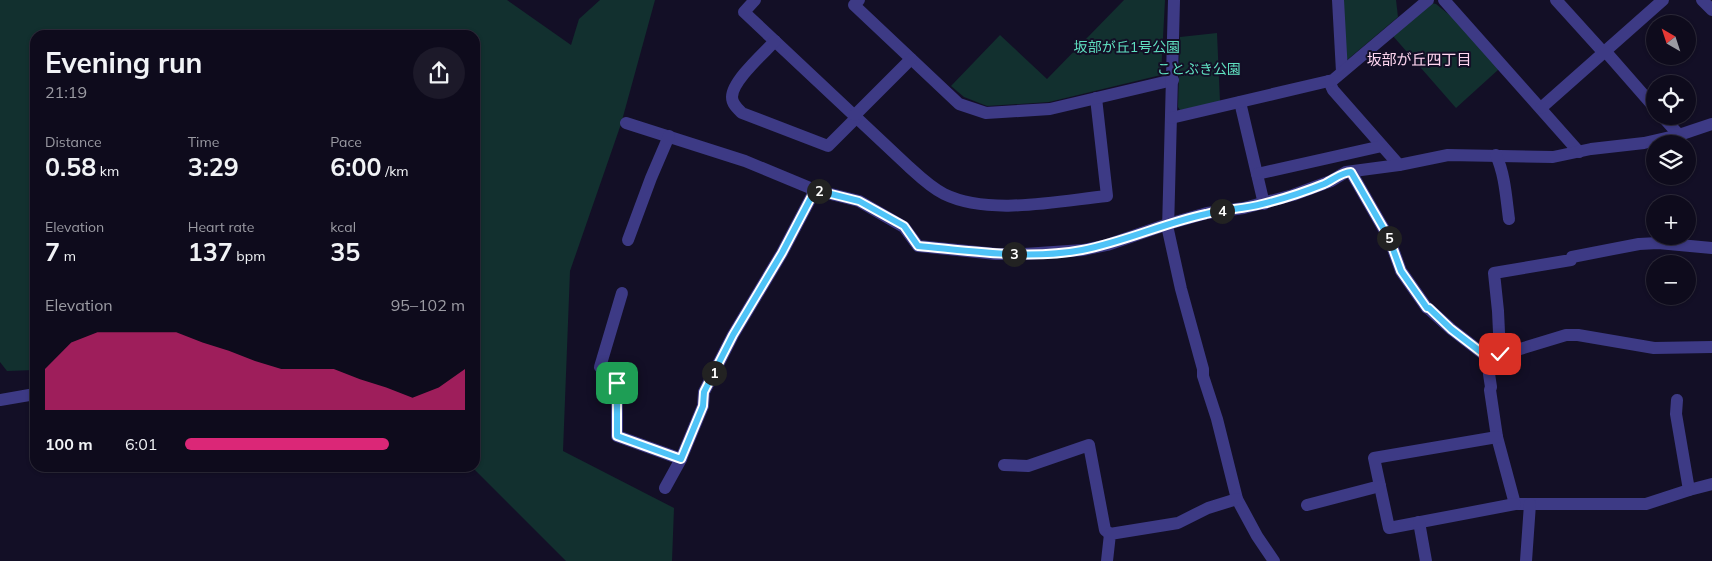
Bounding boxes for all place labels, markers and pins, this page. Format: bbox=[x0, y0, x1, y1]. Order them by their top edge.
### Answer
pin: 2 bbox=[806, 178, 832, 204]
pin: 4 bbox=[1210, 198, 1234, 224]
pin: 5 bbox=[1376, 226, 1402, 250]
pin: 3 bbox=[1002, 242, 1026, 266]
pin bbox=[1479, 333, 1521, 375]
pin: 1 bbox=[702, 360, 726, 386]
pin bbox=[596, 362, 638, 404]

